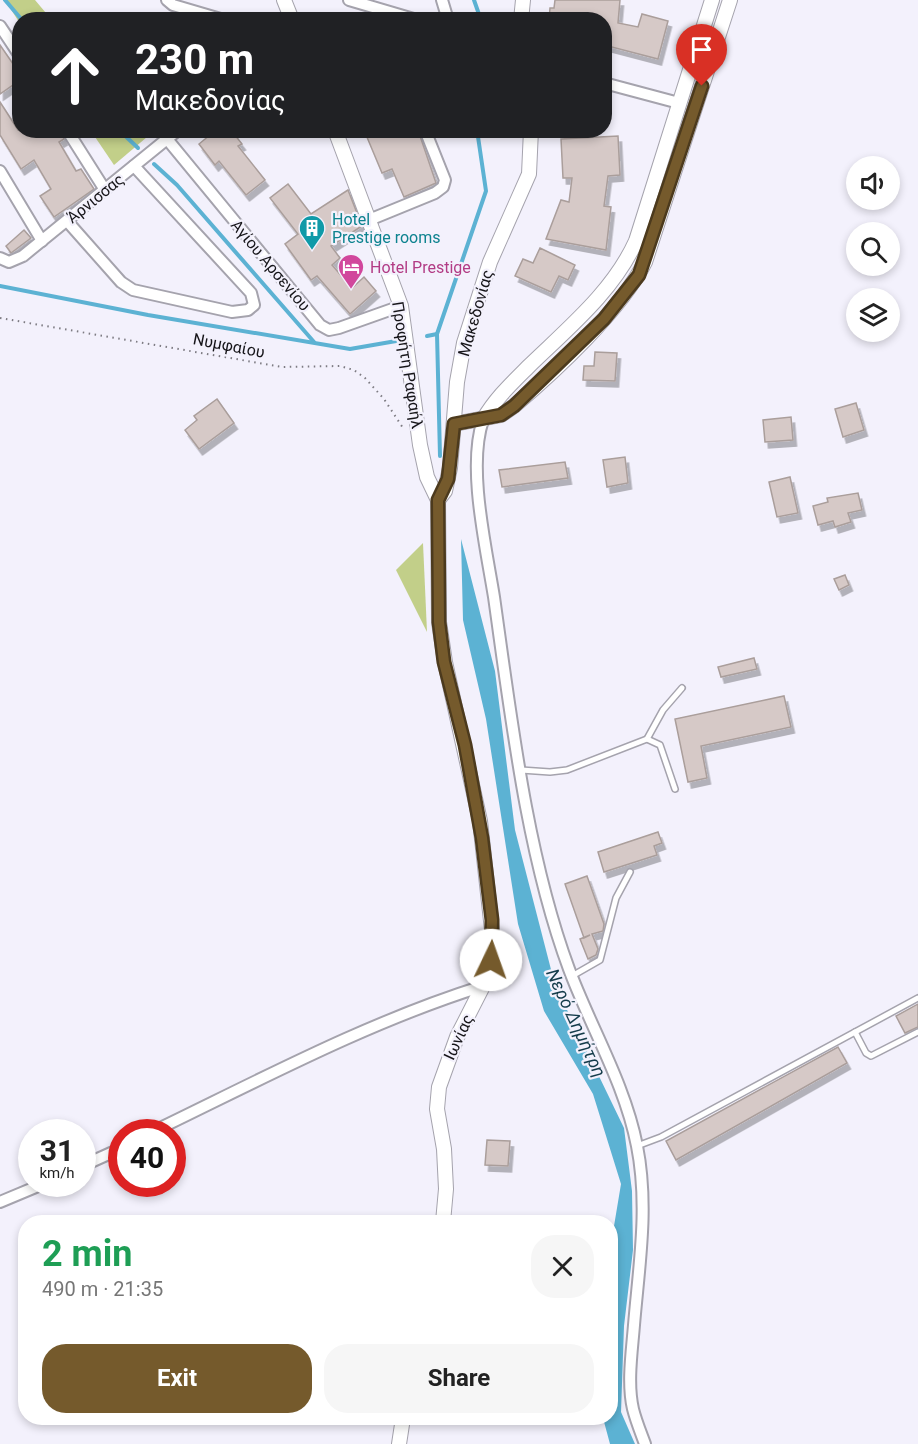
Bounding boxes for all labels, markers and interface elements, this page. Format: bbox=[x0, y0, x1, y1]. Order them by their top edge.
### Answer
pin bbox=[676, 24, 727, 86]
icon: arrive bbox=[685, 33, 718, 66]
text: 230 m bbox=[135, 35, 254, 84]
icon: ahead bbox=[36, 36, 114, 114]
text: Μακεδονίας bbox=[135, 85, 286, 117]
map controls bbox=[846, 156, 900, 342]
button: sound bbox=[846, 156, 900, 210]
street label: Άρνισσας bbox=[63, 170, 128, 227]
place label: Hotel Prestige rooms bbox=[332, 210, 440, 247]
building icon: Hotel Prestige rooms bbox=[297, 213, 327, 251]
street label: Αγίου Αρσενίου bbox=[227, 216, 314, 315]
button: search bbox=[846, 222, 900, 276]
hotel icon: Hotel Prestige bbox=[336, 252, 366, 290]
place label: Hotel Prestige bbox=[370, 258, 471, 277]
street label: Μακεδονίας bbox=[454, 268, 497, 359]
button: layers bbox=[846, 288, 900, 342]
street label: Προφήτη Ραφαήλ bbox=[388, 300, 427, 430]
street label: Νυμφαίου bbox=[191, 329, 266, 362]
position arrow bbox=[459, 928, 523, 992]
water label: Νερό Δημήτρη bbox=[542, 965, 611, 1080]
street label: Ιωνίας bbox=[440, 1011, 477, 1063]
speed limit sign: 40 bbox=[108, 1119, 186, 1197]
text: 31 bbox=[40, 1133, 74, 1168]
text: km/h bbox=[39, 1164, 75, 1182]
text: 2 min bbox=[42, 1233, 133, 1275]
button: close bbox=[531, 1235, 594, 1298]
text: 490 m · 21:35 bbox=[42, 1277, 163, 1301]
button: Exit bbox=[42, 1344, 312, 1413]
button: Share bbox=[324, 1344, 594, 1413]

